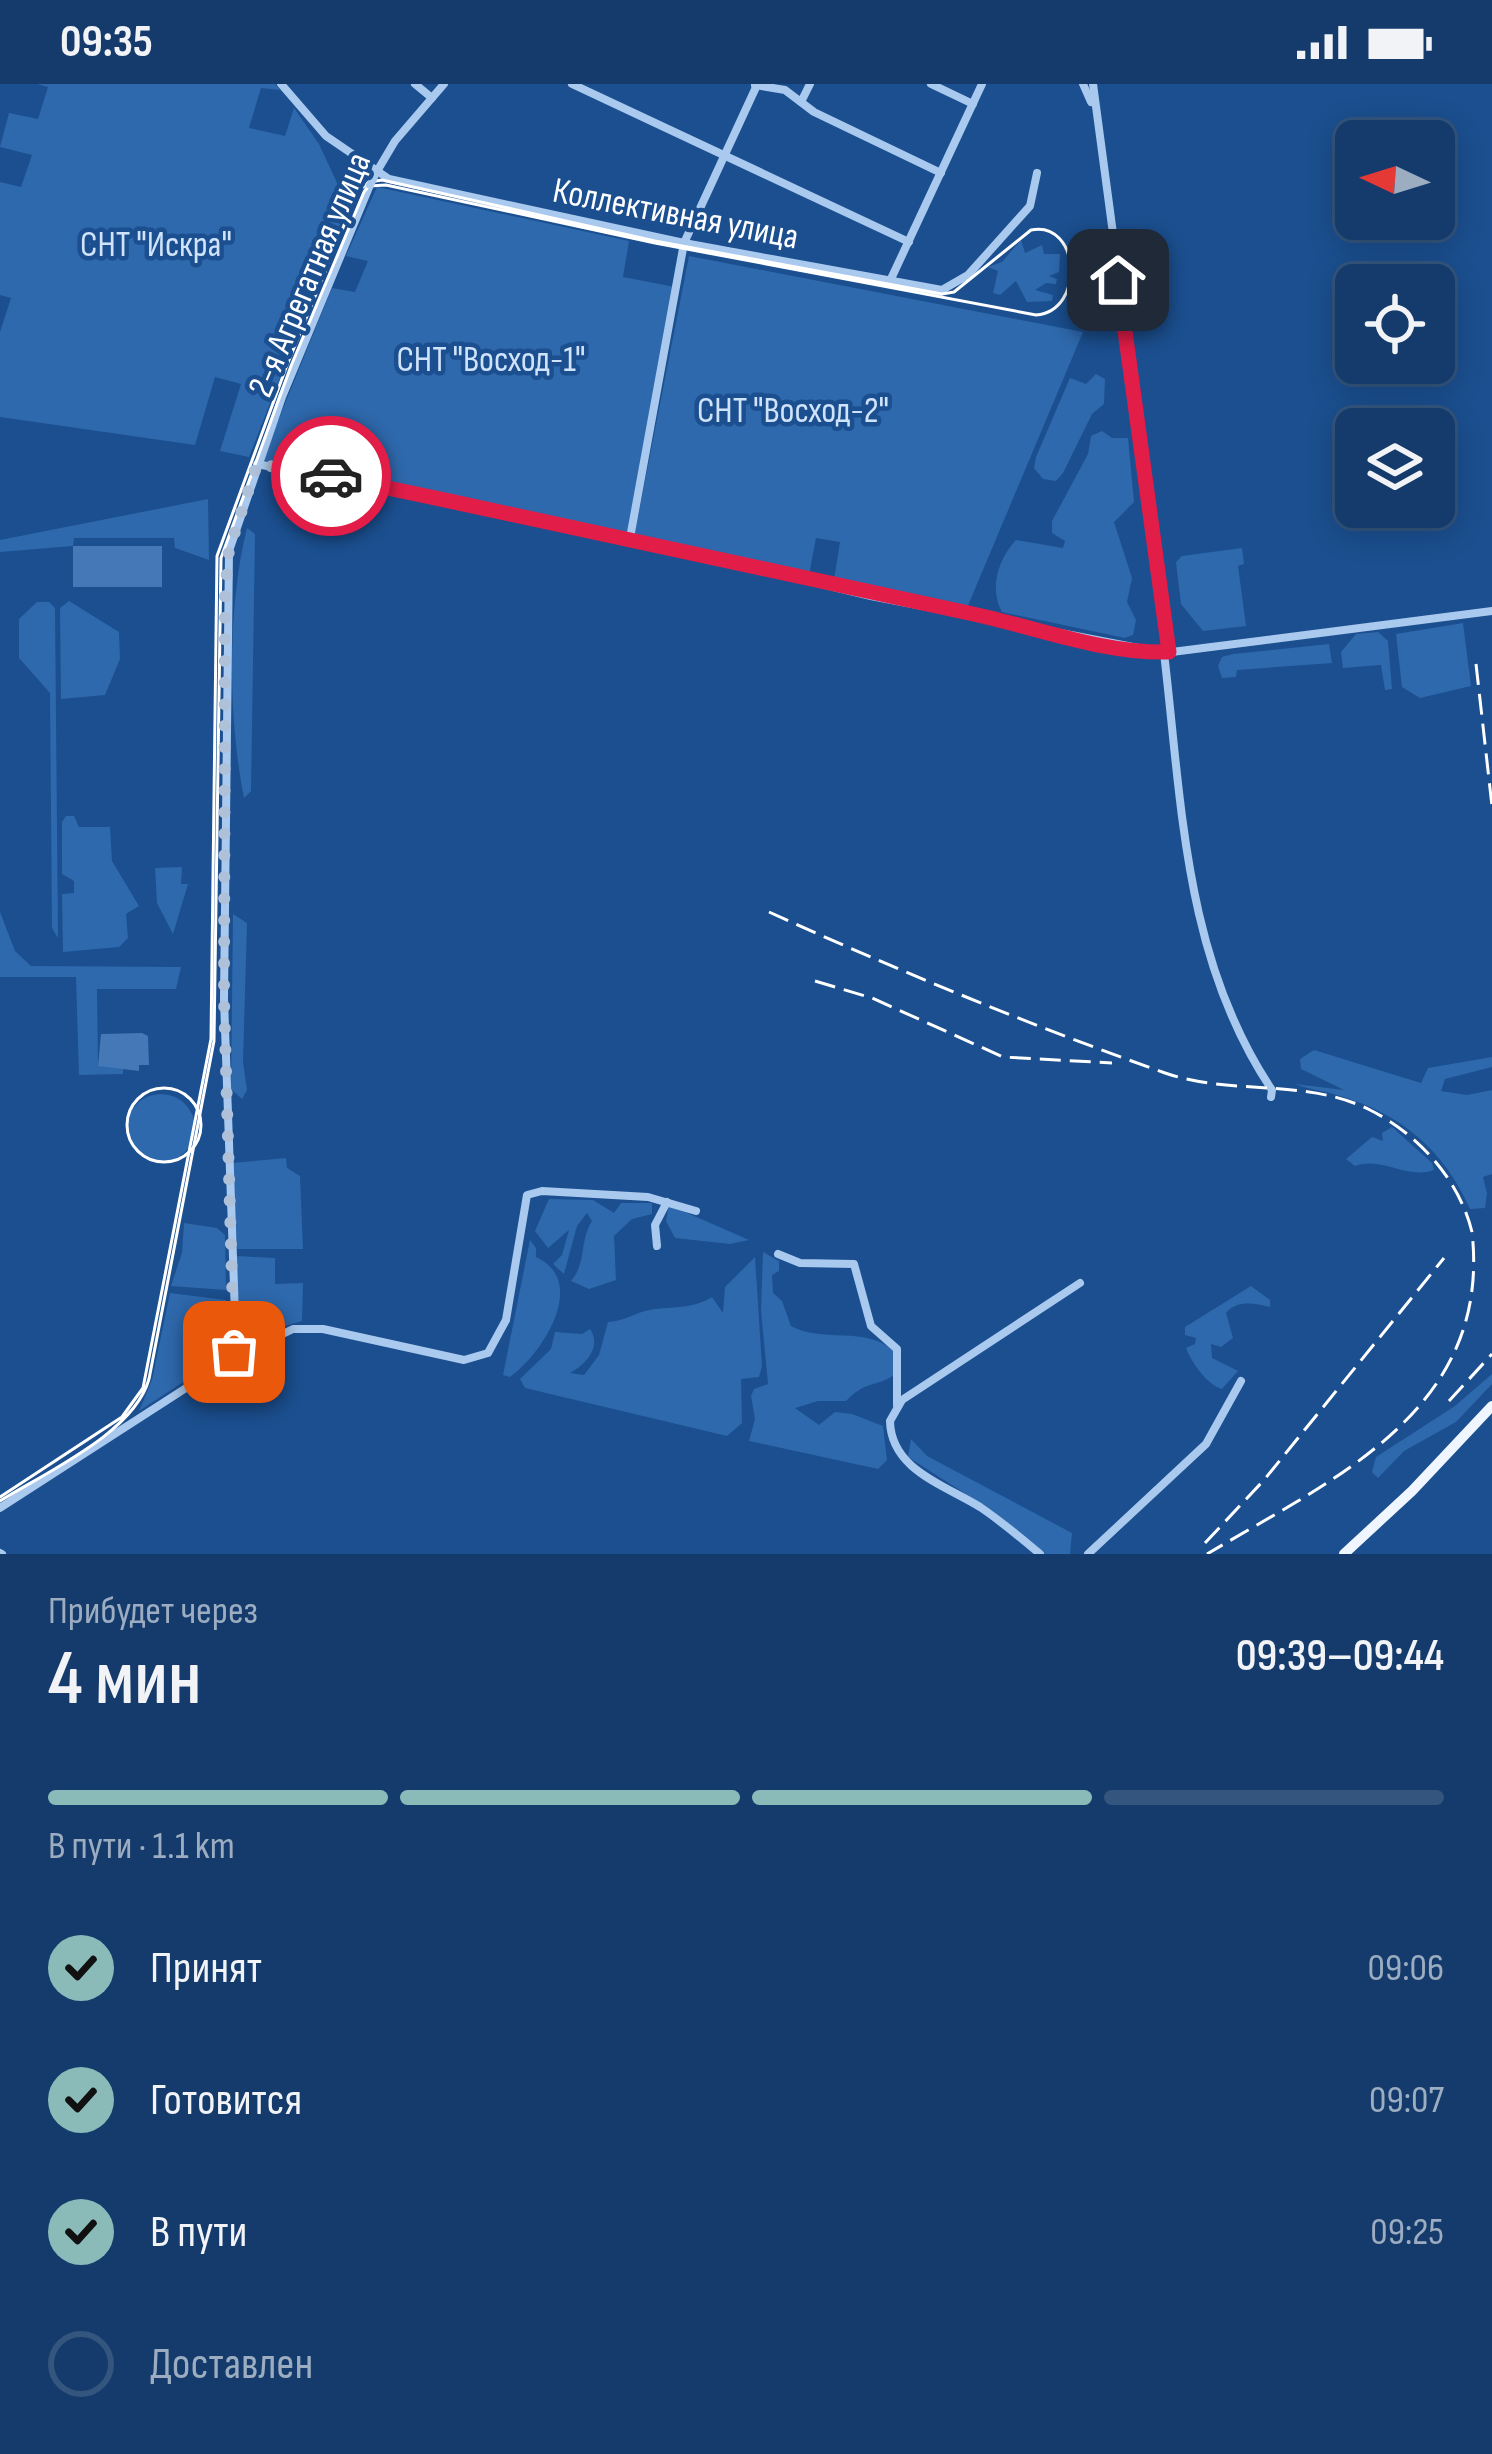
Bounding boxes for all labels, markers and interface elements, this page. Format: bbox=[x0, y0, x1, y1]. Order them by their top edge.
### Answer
text: 09:35 bbox=[60, 15, 153, 70]
north arrow bbox=[1335, 120, 1455, 240]
map controls bbox=[1335, 120, 1455, 528]
street label: 2-я Агрегатная улица bbox=[239, 146, 381, 404]
street label: Коллективная улица bbox=[549, 170, 802, 259]
park label: СНТ "Искра" bbox=[80, 224, 232, 267]
pin bbox=[1067, 229, 1169, 331]
icon: home bbox=[1085, 247, 1151, 313]
button: locate bbox=[1335, 264, 1455, 384]
park label: СНТ "Восход-1" bbox=[396, 339, 586, 382]
park label: СНТ "Восход-2" bbox=[697, 390, 889, 433]
button: layers bbox=[1335, 408, 1455, 528]
courier bbox=[271, 416, 391, 536]
icon: car bbox=[298, 443, 364, 509]
pin bbox=[183, 1301, 285, 1403]
icon: bag bbox=[201, 1319, 267, 1385]
text: Прибудет через bbox=[48, 1588, 258, 1635]
text: 09:39–09:44 bbox=[1236, 1629, 1444, 1684]
text: 4 мин bbox=[48, 1633, 201, 1726]
text: В пути · 1.1 km bbox=[48, 1823, 235, 1870]
icon: check bbox=[48, 1935, 114, 2001]
text: Принят bbox=[150, 1941, 262, 1996]
text: 09:06 bbox=[1368, 1945, 1444, 1992]
icon: check bbox=[48, 2067, 114, 2133]
text: Готовится bbox=[150, 2073, 302, 2128]
text: 09:07 bbox=[1369, 2077, 1444, 2124]
icon: check bbox=[48, 2199, 114, 2265]
text: В пути bbox=[150, 2205, 247, 2260]
text: 09:25 bbox=[1370, 2209, 1444, 2256]
text: Доставлен bbox=[150, 2337, 313, 2392]

